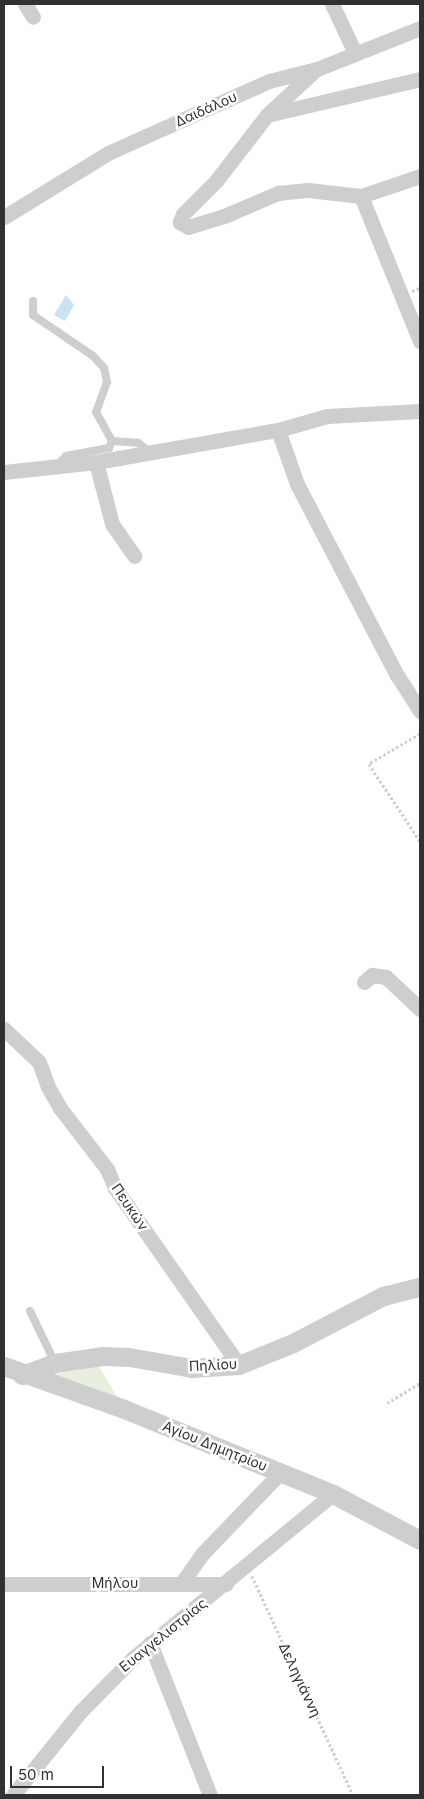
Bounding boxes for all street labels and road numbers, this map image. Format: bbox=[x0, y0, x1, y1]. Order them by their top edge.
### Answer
street label: Δαιδάλου bbox=[173, 88, 239, 130]
street label: Πευκών bbox=[108, 1180, 152, 1234]
street label: Πηλίου bbox=[188, 1355, 238, 1375]
street label: Αγίου Δημητρίου bbox=[160, 1417, 270, 1475]
street label: Μήλου bbox=[92, 1575, 138, 1591]
street label: Ευαγγελιστρίας bbox=[116, 1595, 210, 1675]
street label: Δεληγιάννη bbox=[275, 1640, 325, 1720]

